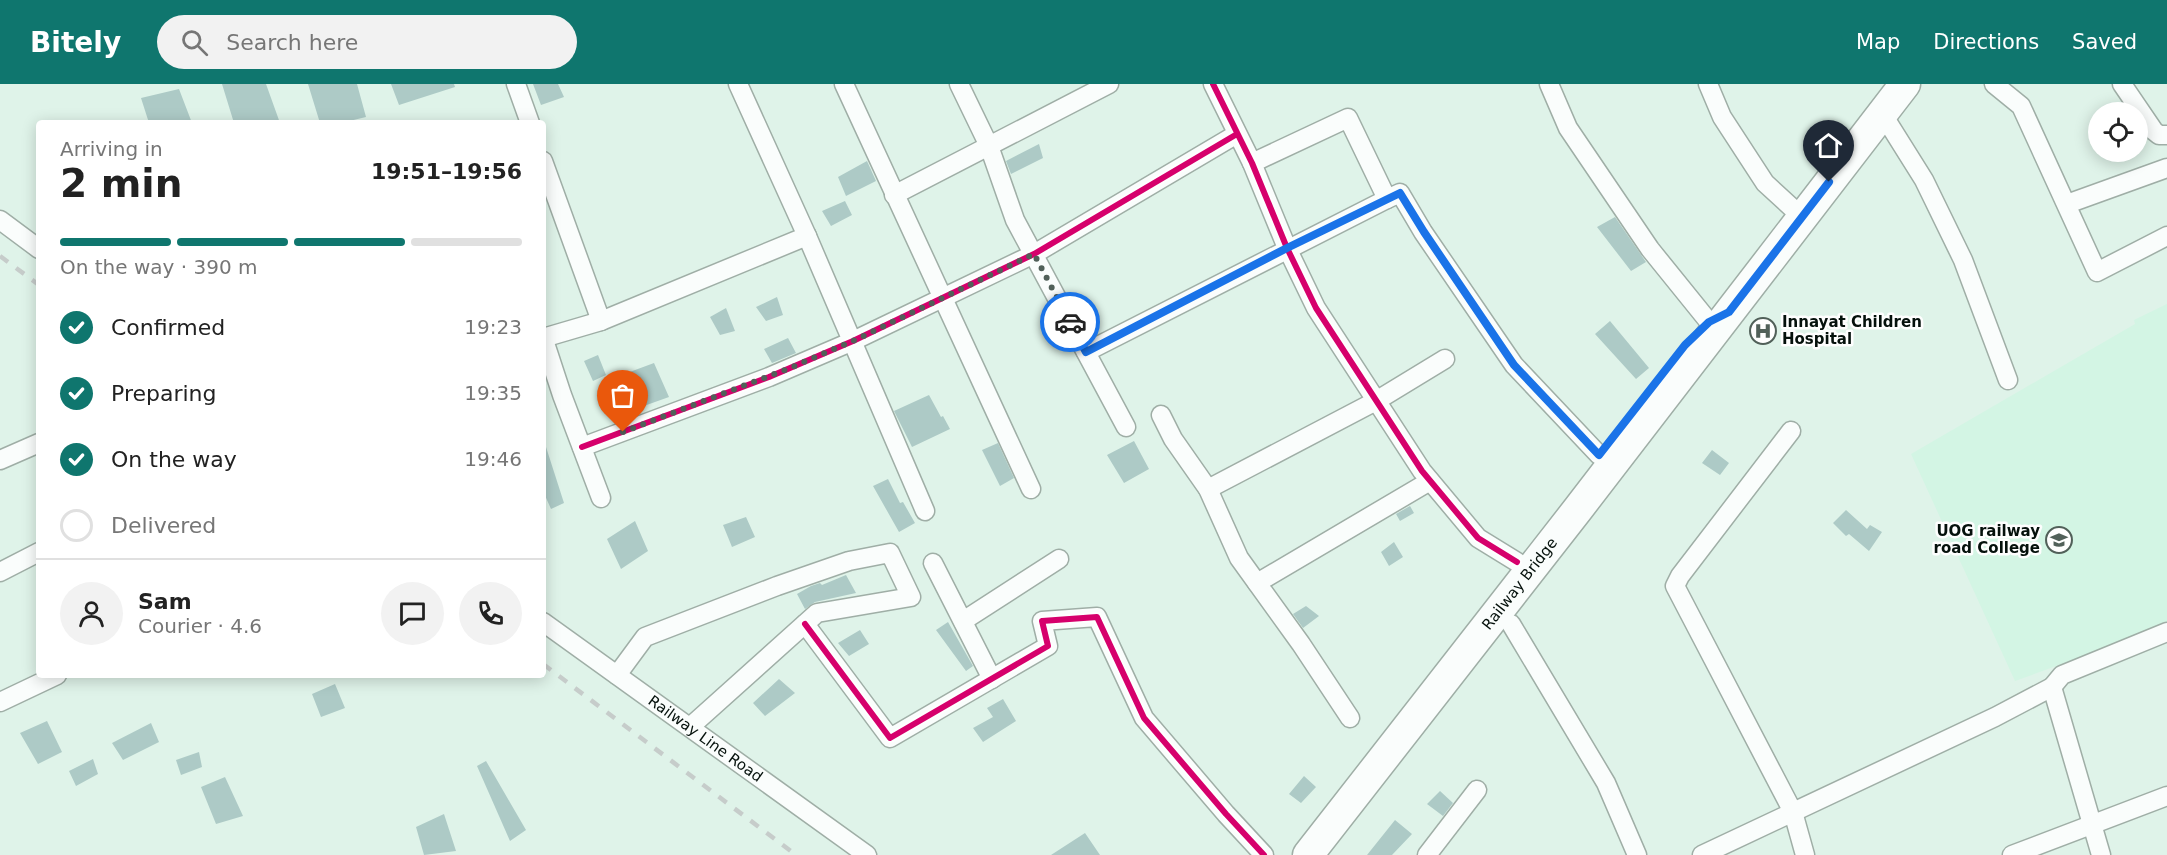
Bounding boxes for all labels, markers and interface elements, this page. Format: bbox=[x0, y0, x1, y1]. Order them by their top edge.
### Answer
search box bbox=[157, 15, 577, 69]
text: Bitely bbox=[30, 26, 121, 59]
icon: search bbox=[178, 26, 211, 59]
text: Search here bbox=[226, 30, 358, 55]
text: Map bbox=[1856, 30, 1900, 54]
text: Directions bbox=[1933, 30, 2039, 54]
text: Saved bbox=[2072, 30, 2137, 54]
map controls bbox=[2088, 102, 2148, 162]
button: locate bbox=[2088, 102, 2148, 162]
pin bbox=[1803, 120, 1854, 182]
icon: home bbox=[1812, 129, 1845, 162]
text: Arriving in bbox=[60, 137, 163, 161]
text: 19:51–19:56 bbox=[371, 159, 522, 184]
text: 2 min bbox=[60, 161, 182, 206]
text: On the way · 390 m bbox=[60, 255, 258, 279]
courier bbox=[1040, 292, 1100, 352]
icon: car bbox=[1054, 306, 1087, 339]
icon: check bbox=[60, 311, 93, 344]
place label: Innayat Children Hospital bbox=[1782, 313, 1922, 348]
text: Confirmed bbox=[111, 315, 225, 340]
text: 19:23 bbox=[464, 315, 522, 339]
hospital icon: Innayat Children Hospital bbox=[1748, 316, 1778, 346]
pin bbox=[597, 370, 648, 432]
icon: check bbox=[60, 377, 93, 410]
icon: bag bbox=[606, 379, 639, 412]
text: Preparing bbox=[111, 381, 217, 406]
text: 19:35 bbox=[464, 381, 522, 405]
icon: check bbox=[60, 443, 93, 476]
text: On the way bbox=[111, 447, 237, 472]
text: 19:46 bbox=[464, 447, 522, 471]
text: Delivered bbox=[111, 513, 216, 538]
place label: UOG railway road College bbox=[1934, 522, 2040, 557]
school or university icon: UOG railway road College bbox=[2044, 525, 2074, 555]
street label: Railway Bridge bbox=[1478, 534, 1561, 633]
button: person bbox=[60, 582, 123, 645]
button: chat bbox=[381, 582, 444, 645]
button: phone bbox=[459, 582, 522, 645]
text: Sam bbox=[138, 589, 192, 614]
text: Courier · 4.6 bbox=[138, 614, 262, 638]
street label: Railway Line Road bbox=[645, 692, 766, 786]

